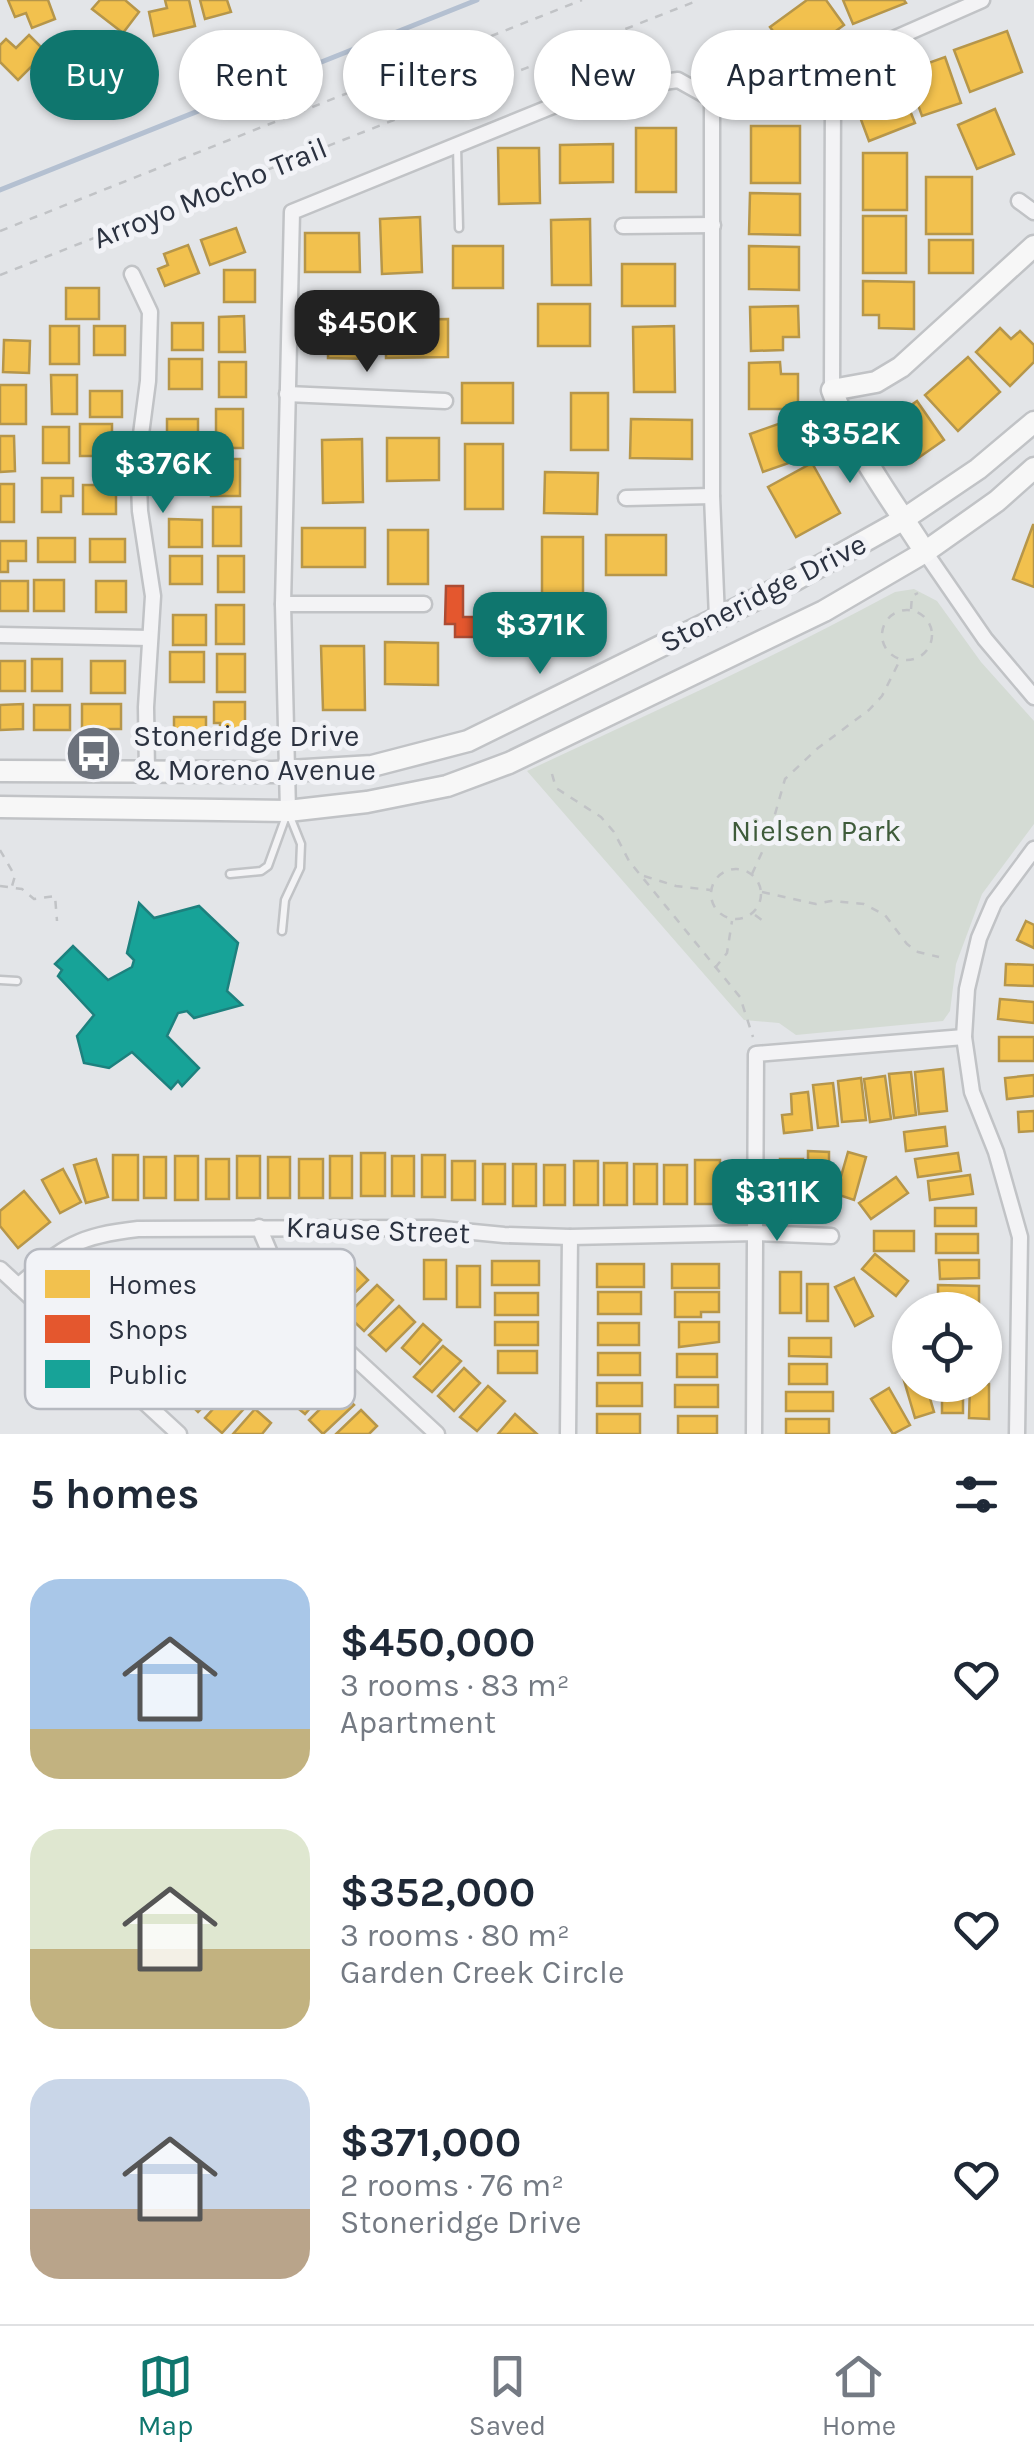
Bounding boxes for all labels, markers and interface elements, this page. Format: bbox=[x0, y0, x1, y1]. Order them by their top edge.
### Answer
chip: Buy bbox=[30, 30, 159, 120]
chip: Rent bbox=[179, 30, 323, 120]
chip: Filters bbox=[343, 30, 514, 120]
chip: New bbox=[534, 30, 671, 120]
chip: Apartment bbox=[691, 30, 932, 120]
street label: Arroyo Mocho Trail bbox=[88, 130, 332, 256]
pin: $450K bbox=[297, 290, 437, 375]
text: $450K bbox=[317, 304, 417, 341]
pin: $352K bbox=[780, 401, 920, 486]
text: $352K bbox=[800, 415, 900, 452]
pin: $376K bbox=[93, 431, 233, 516]
text: $376K bbox=[114, 445, 212, 482]
street label: Stoneridge Drive bbox=[654, 526, 872, 660]
pin: $371K bbox=[470, 592, 610, 677]
text: $371K bbox=[495, 606, 585, 643]
place label: Stoneridge Drive & Moreno Avenue bbox=[133, 718, 376, 788]
bus stop icon: Stoneridge Drive & Moreno Avenue bbox=[64, 723, 124, 783]
park label: Nielsen Park bbox=[731, 813, 901, 849]
pin: $311K bbox=[707, 1159, 847, 1244]
text: $311K bbox=[734, 1173, 820, 1210]
street label: Krause Street bbox=[285, 1209, 471, 1251]
legend bbox=[25, 1249, 355, 1409]
text: Homes bbox=[108, 1268, 197, 1301]
map controls bbox=[892, 1292, 1002, 1402]
button: locate bbox=[892, 1292, 1002, 1402]
text: Shops bbox=[108, 1313, 188, 1346]
text: Public bbox=[108, 1358, 188, 1391]
icon: filters bbox=[949, 1467, 1004, 1522]
text: 5 homes bbox=[30, 1469, 199, 1519]
text: $450,000 bbox=[340, 1617, 535, 1667]
icon: home bbox=[110, 1619, 230, 1739]
icon: heart bbox=[949, 1652, 1004, 1707]
text: 3 rooms · 83 m² bbox=[340, 1667, 570, 1704]
text: Apartment bbox=[340, 1704, 496, 1741]
text: $352,000 bbox=[340, 1867, 535, 1917]
icon: home bbox=[110, 1869, 230, 1989]
icon: heart bbox=[949, 1902, 1004, 1957]
text: 3 rooms · 80 m² bbox=[340, 1917, 570, 1954]
text: Garden Creek Circle bbox=[340, 1954, 624, 1991]
text: $371,000 bbox=[340, 2117, 521, 2167]
icon: home bbox=[110, 2119, 230, 2239]
icon: heart bbox=[949, 2152, 1004, 2207]
text: 2 rooms · 76 m² bbox=[340, 2167, 564, 2204]
text: Stoneridge Drive bbox=[340, 2204, 582, 2241]
tab: Map bbox=[138, 2349, 193, 2442]
tab: Saved bbox=[469, 2349, 546, 2442]
tab: Home bbox=[822, 2349, 896, 2442]

